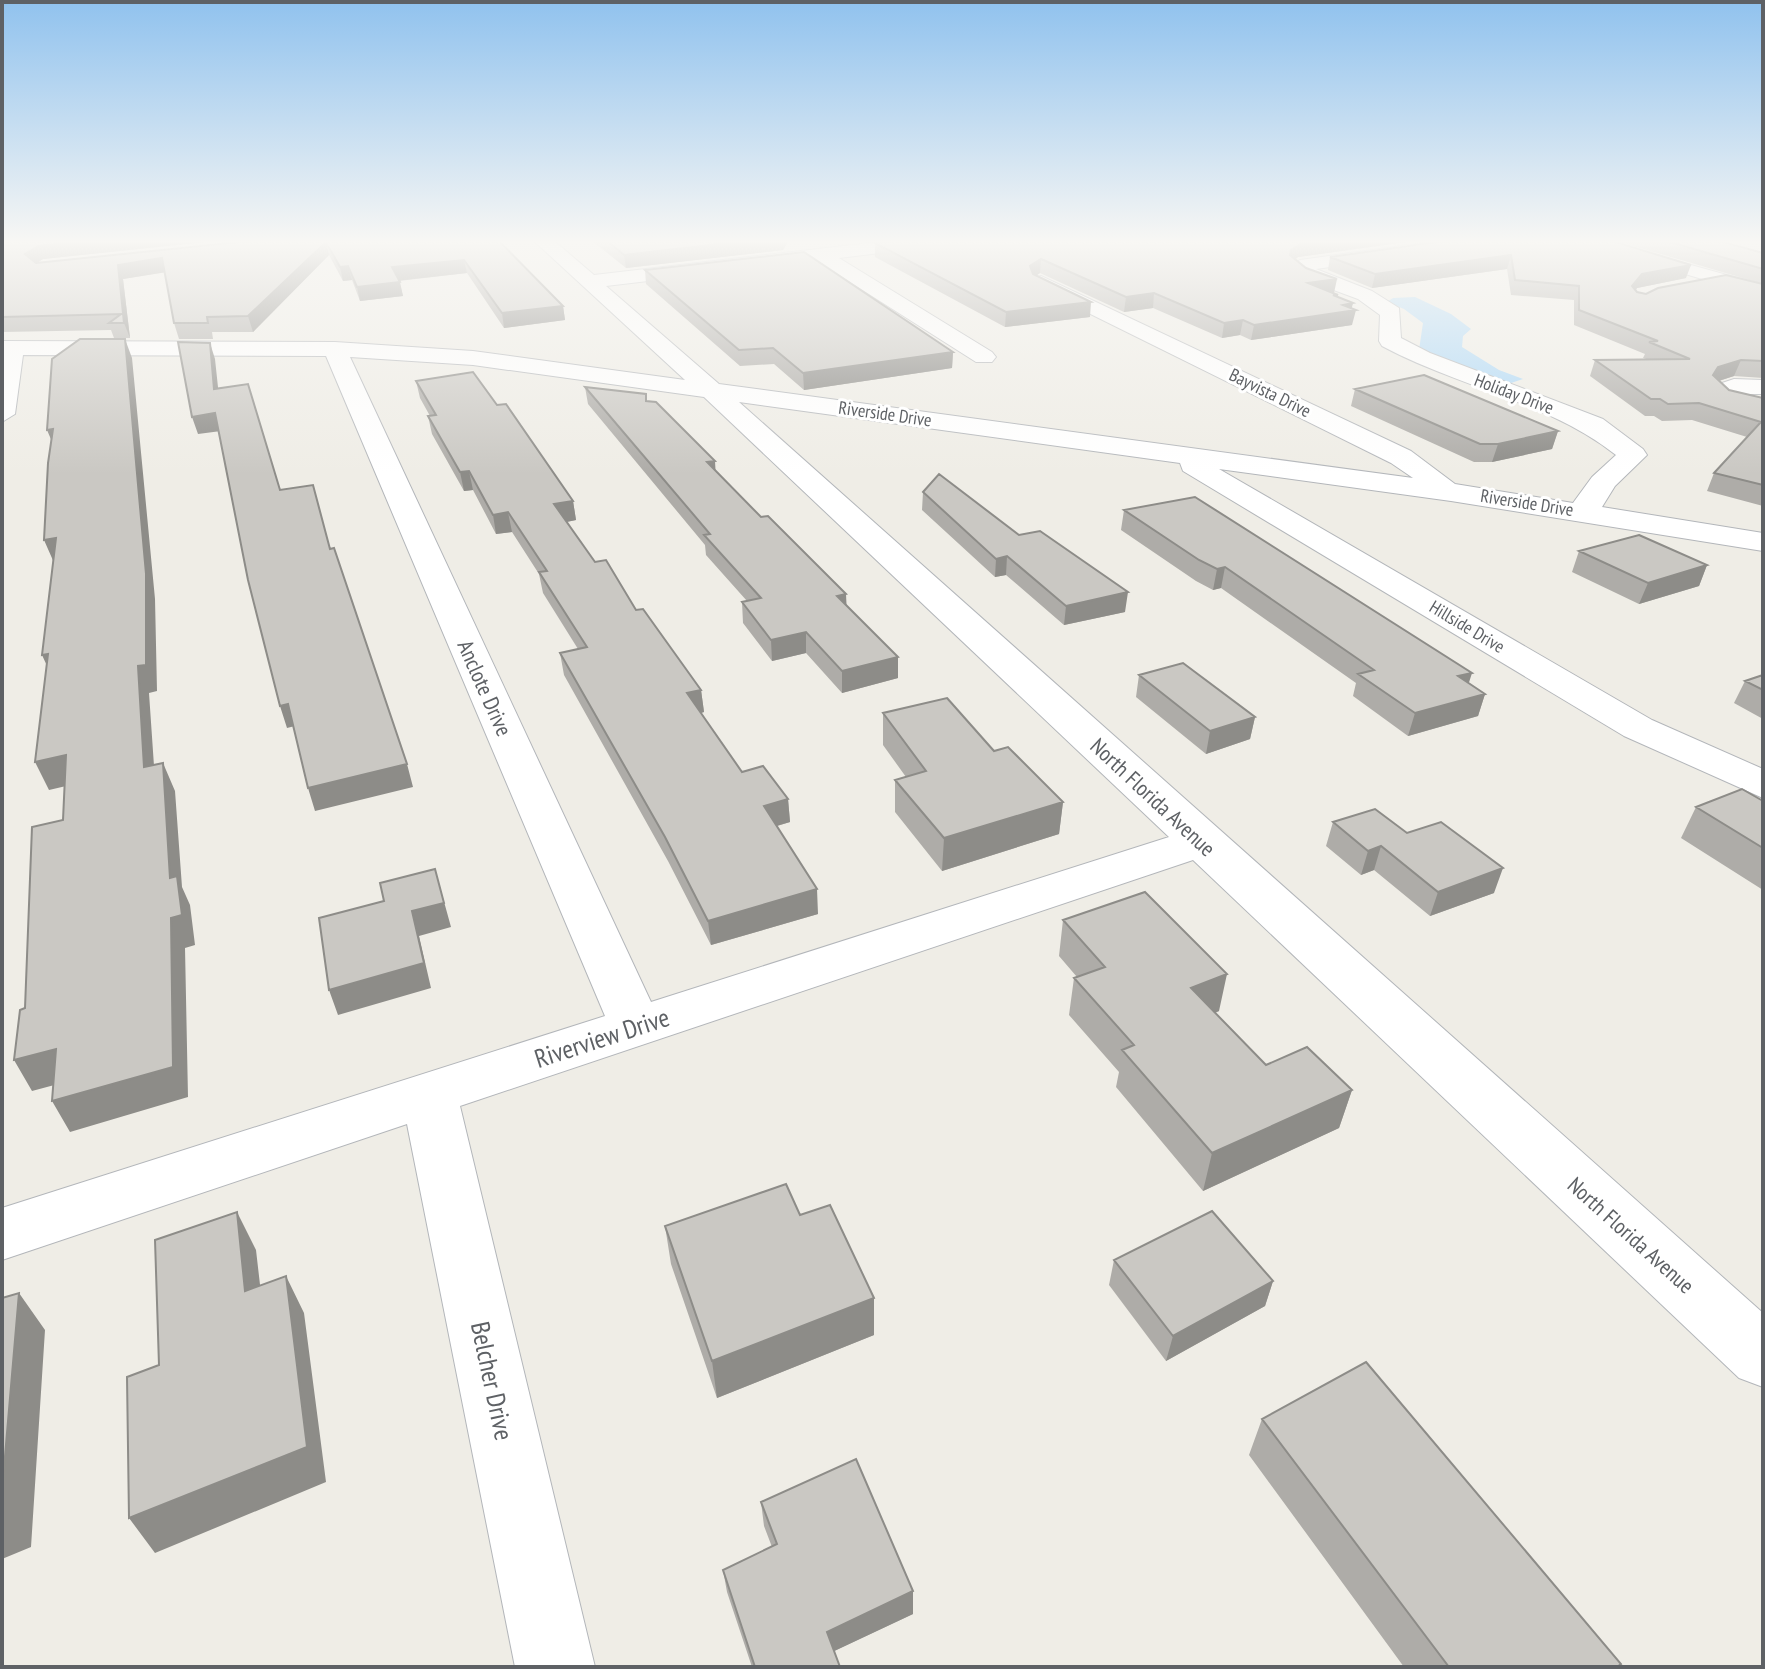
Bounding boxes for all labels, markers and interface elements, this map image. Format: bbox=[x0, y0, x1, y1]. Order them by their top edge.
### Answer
street label: Bayvista Drive bbox=[1225, 363, 1315, 422]
street label: Holiday Drive bbox=[1471, 368, 1557, 419]
street label: Riverside Drive bbox=[837, 396, 933, 431]
street label: Riverside Drive bbox=[1479, 484, 1575, 521]
street label: Hillside Drive bbox=[1425, 595, 1509, 658]
street label: Anclote Drive bbox=[451, 636, 519, 740]
street label: North Florida Avenue bbox=[1085, 732, 1221, 862]
street label: Riverview Drive bbox=[530, 1000, 673, 1075]
street label: North Florida Avenue bbox=[1562, 1171, 1700, 1299]
street label: Belcher Drive bbox=[464, 1319, 521, 1443]

